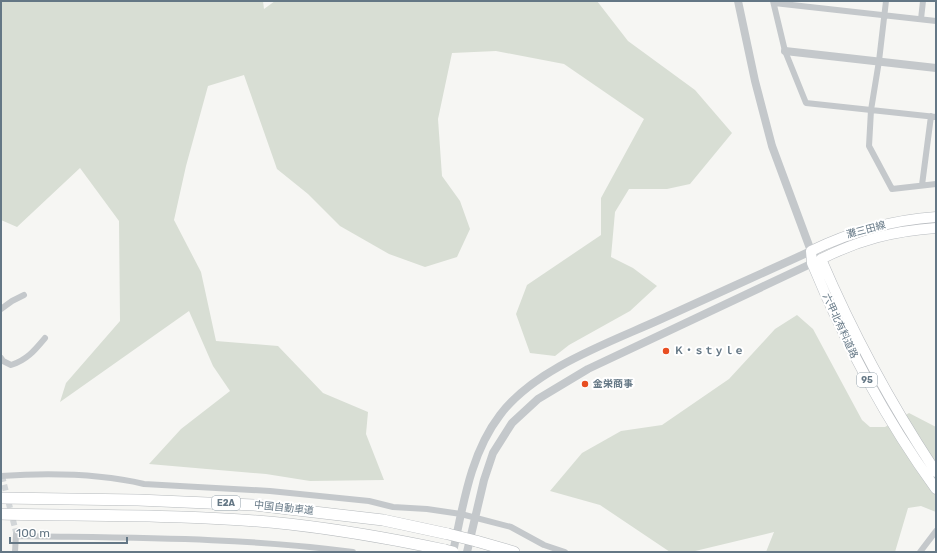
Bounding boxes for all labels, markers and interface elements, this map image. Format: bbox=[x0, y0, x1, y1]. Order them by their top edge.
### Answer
street label: 灘三田線 bbox=[845, 219, 887, 241]
street label: 六甲北有料道路 bbox=[820, 292, 860, 360]
place label: Ｋ・ｓｔｙｌｅ bbox=[674, 345, 744, 357]
marker: Ｋ・ｓｔｙｌｅ bbox=[661, 346, 671, 356]
road number: 95 bbox=[857, 373, 877, 387]
place label: 金栄商事 bbox=[593, 378, 633, 390]
marker: 金栄商事 bbox=[580, 379, 590, 389]
road number: E2A bbox=[212, 496, 240, 510]
street label: 中国自動車道 bbox=[254, 499, 314, 517]
scale bar bbox=[10, 519, 127, 545]
text: 100 m bbox=[16, 526, 50, 540]

